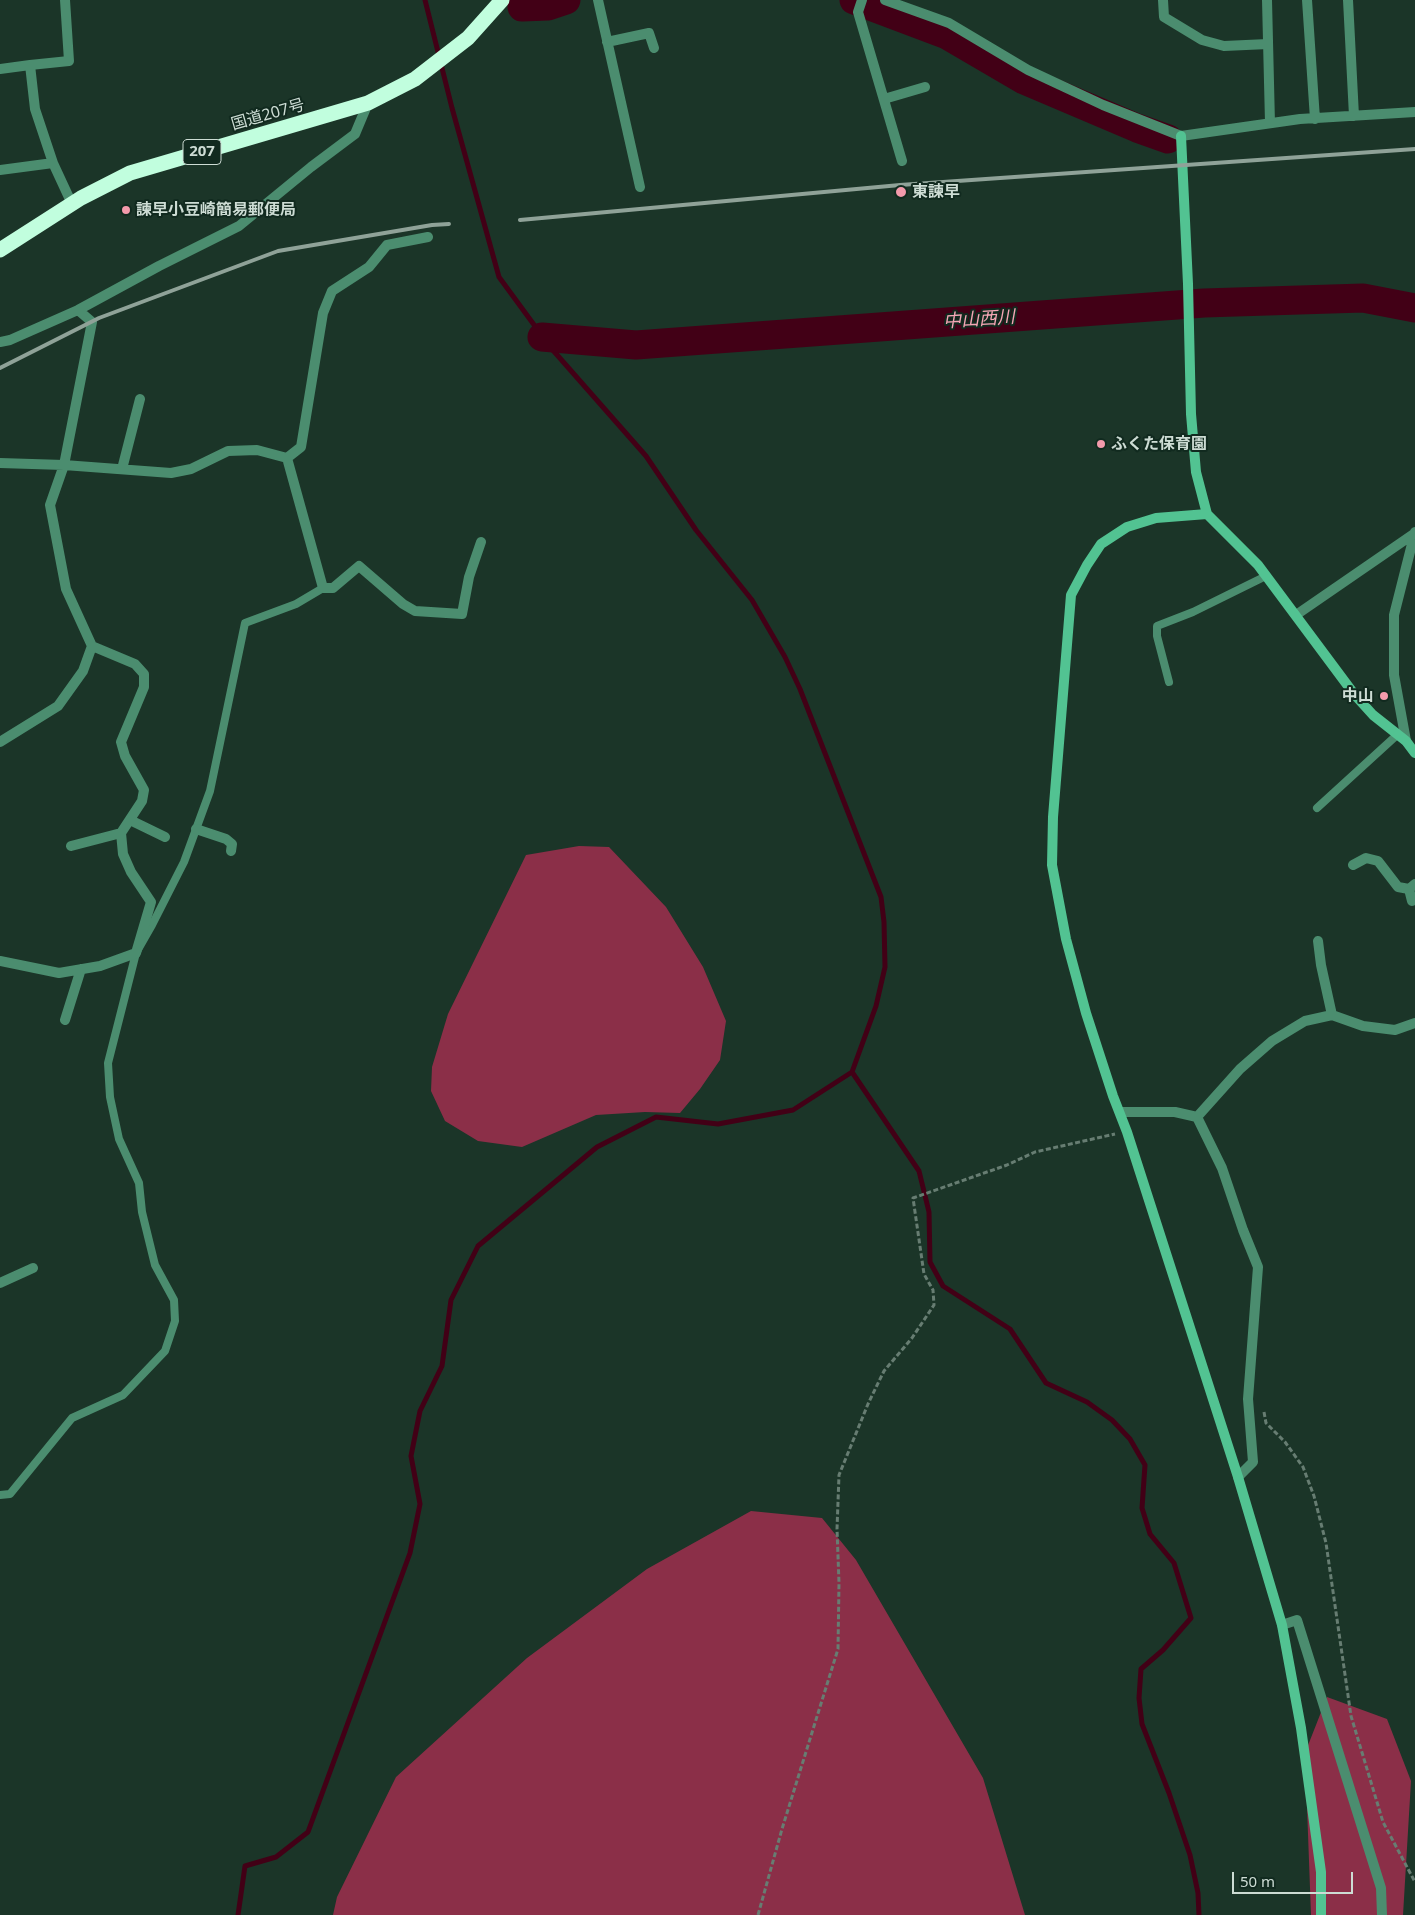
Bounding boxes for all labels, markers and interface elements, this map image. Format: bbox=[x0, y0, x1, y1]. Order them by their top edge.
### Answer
street label: 国道207号 bbox=[229, 95, 307, 135]
road number: 207 bbox=[183, 140, 221, 164]
place label: 東諫早 bbox=[912, 182, 960, 202]
marker: 東諫早 bbox=[894, 185, 908, 199]
place label: 諫早小豆崎簡易郵便局 bbox=[136, 200, 296, 220]
marker: 諫早小豆崎簡易郵便局 bbox=[120, 204, 132, 216]
water label: 中山西川 bbox=[942, 307, 1016, 333]
place label: ふくた保育園 bbox=[1111, 434, 1207, 454]
marker: ふくた保育園 bbox=[1095, 438, 1107, 450]
place label: 中山 bbox=[1342, 686, 1374, 706]
marker: 中山 bbox=[1378, 690, 1390, 702]
scale bar bbox=[1235, 1862, 1356, 1894]
text: 50 m bbox=[1240, 1871, 1275, 1891]

